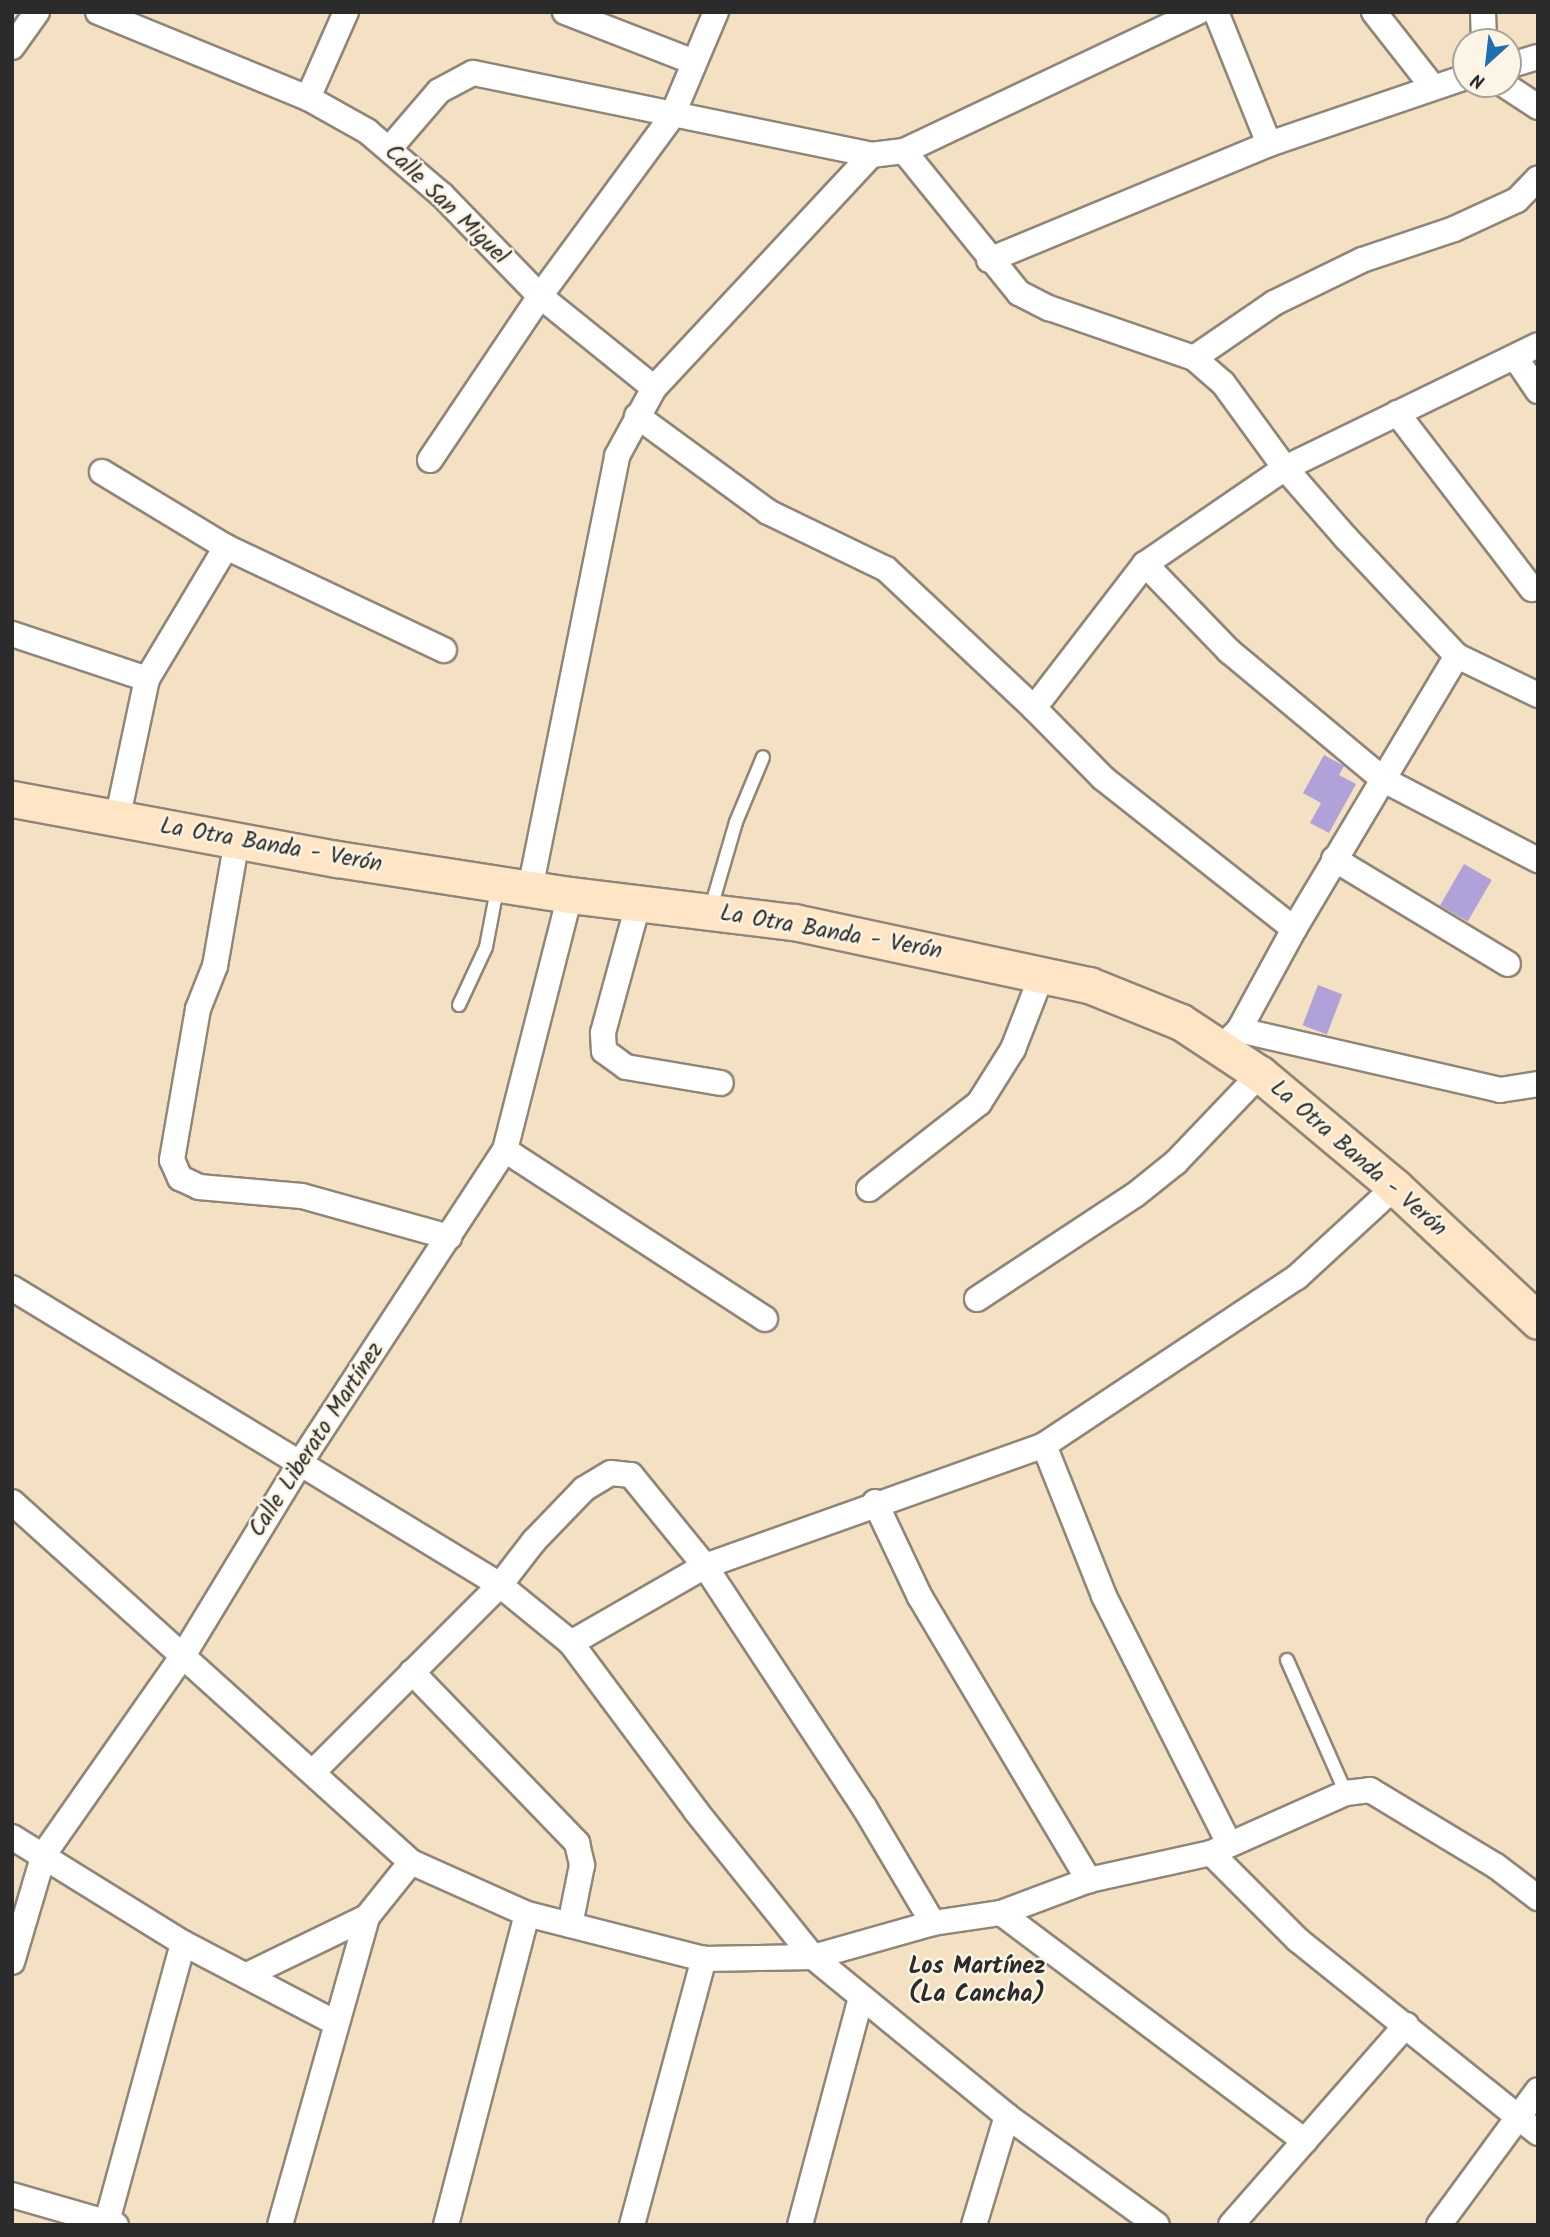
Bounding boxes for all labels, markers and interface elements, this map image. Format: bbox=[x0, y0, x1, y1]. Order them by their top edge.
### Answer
north arrow bbox=[1452, 28, 1522, 98]
text: N bbox=[1466, 64, 1491, 96]
street label: Calle San Miguel bbox=[378, 139, 514, 271]
street label: La Otra Banda - Verón bbox=[158, 813, 384, 879]
street label: La Otra Banda - Verón bbox=[718, 900, 944, 966]
street label: La Otra Banda - Verón bbox=[1264, 1075, 1452, 1243]
street label: Calle Liberato Martínez bbox=[244, 1338, 390, 1542]
district label: Los Martínez (La Cancha) bbox=[908, 1953, 1046, 2009]

